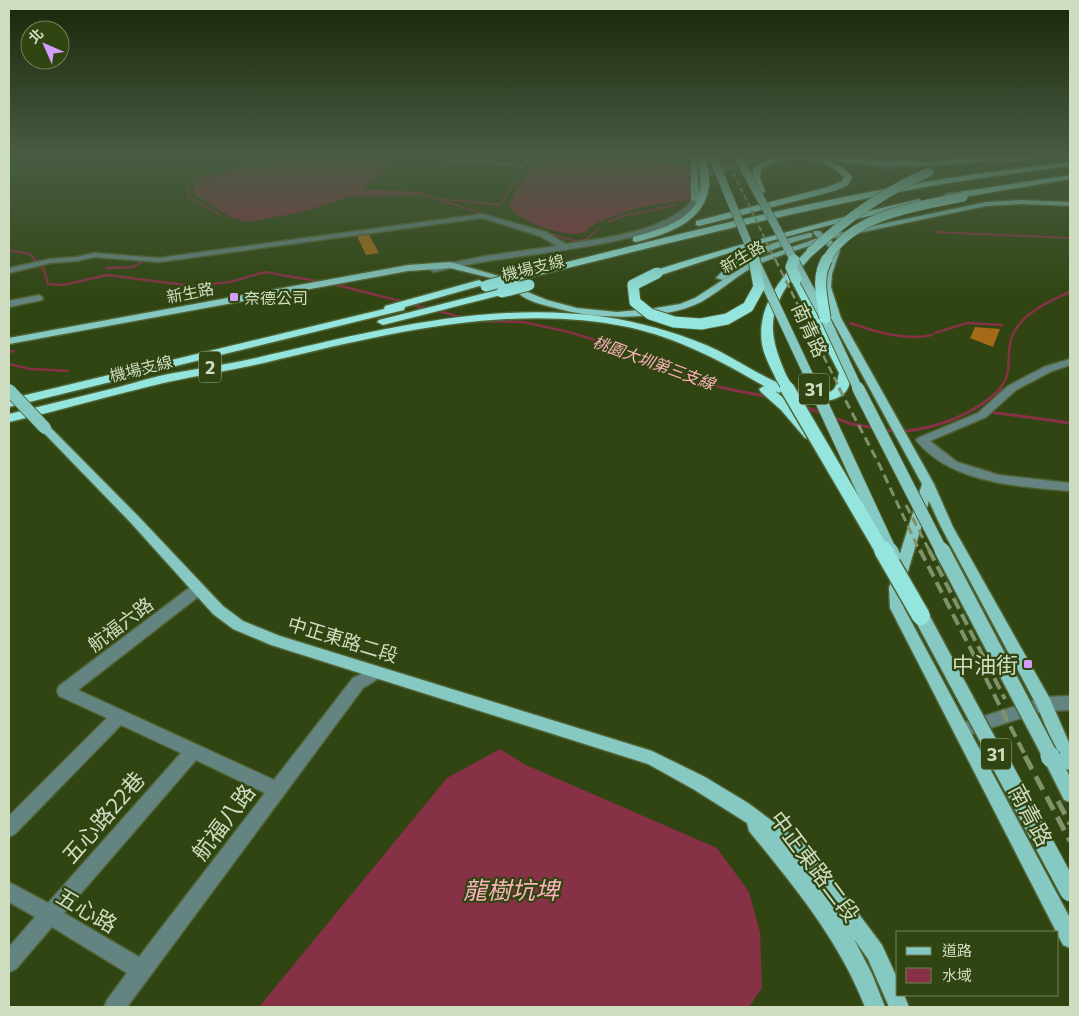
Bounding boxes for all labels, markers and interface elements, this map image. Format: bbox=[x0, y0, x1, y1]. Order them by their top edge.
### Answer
north arrow bbox=[20, 20, 70, 70]
text: 北 bbox=[24, 24, 46, 46]
street label: 新生路 bbox=[716, 236, 768, 276]
street label: 機場支線 bbox=[500, 250, 566, 284]
street label: 新生路 bbox=[165, 278, 215, 306]
place label: 奈德公司 bbox=[244, 288, 308, 307]
marker: 奈德公司 bbox=[228, 291, 240, 303]
street label: 南青路 bbox=[788, 299, 832, 361]
water label: 桃園大圳第三支線 bbox=[591, 331, 719, 393]
street label: 機場支線 bbox=[108, 351, 174, 385]
road number: 2 bbox=[199, 352, 221, 382]
road number: 31 bbox=[799, 374, 829, 404]
street label: 航福六路 bbox=[83, 592, 157, 656]
street label: 中正東路二段 bbox=[285, 611, 401, 667]
place label: 中油街 bbox=[952, 651, 1018, 678]
marker: 中油街 bbox=[1022, 658, 1034, 670]
road number: 31 bbox=[981, 739, 1011, 770]
street label: 五心路22巷 bbox=[56, 766, 150, 868]
street label: 航福八路 bbox=[186, 779, 260, 865]
street label: 南青路 bbox=[1004, 780, 1058, 850]
street label: 中正東路二段 bbox=[764, 805, 866, 927]
water label: 龍樹坑埤 bbox=[463, 875, 562, 904]
street label: 五心路 bbox=[52, 882, 122, 938]
legend bbox=[896, 931, 1059, 996]
text: 道路 bbox=[942, 941, 972, 959]
text: 水域 bbox=[942, 966, 972, 984]

